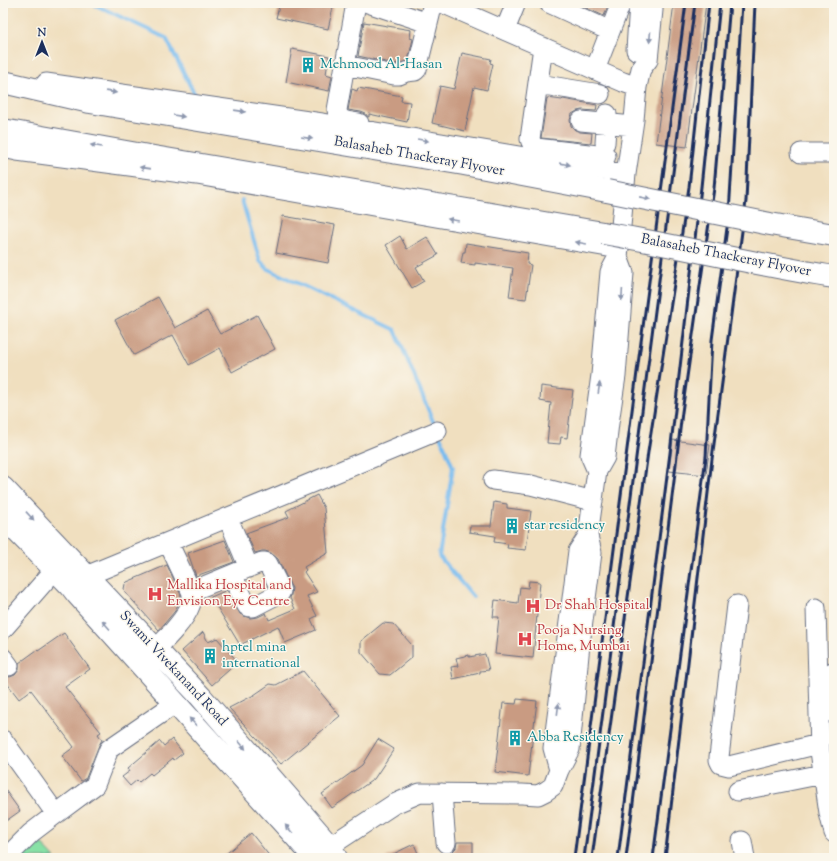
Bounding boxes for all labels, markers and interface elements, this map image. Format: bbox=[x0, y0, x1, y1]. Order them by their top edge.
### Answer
north arrow bbox=[22, 22, 62, 62]
text: N bbox=[37, 25, 47, 41]
one-way arrow bbox=[647, 31, 654, 43]
place label: Mehmood Al-Hasan bbox=[320, 55, 443, 75]
building icon: Mehmood Al-Hasan bbox=[299, 56, 317, 74]
one-way arrow bbox=[105, 89, 117, 95]
one-way arrow bbox=[233, 108, 246, 114]
one-way arrow bbox=[173, 114, 185, 120]
street label: Balasaheb Thackeray Flyover bbox=[332, 132, 507, 182]
one-way arrow bbox=[301, 135, 313, 141]
one-way arrow bbox=[417, 137, 429, 143]
one-way arrow bbox=[90, 143, 102, 149]
one-way arrow bbox=[559, 161, 571, 167]
one-way arrow bbox=[139, 165, 151, 171]
one-way arrow bbox=[639, 196, 651, 202]
one-way arrow bbox=[447, 217, 459, 223]
street label: Balasaheb Thackeray Flyover bbox=[639, 230, 813, 282]
one-way arrow bbox=[575, 239, 587, 245]
one-way arrow bbox=[619, 289, 626, 301]
one-way arrow bbox=[596, 382, 602, 395]
one-way arrow bbox=[25, 511, 35, 521]
place label: star residency bbox=[524, 516, 605, 536]
building icon: star residency bbox=[503, 517, 521, 535]
place label: Mallika Hospital and Envision Eye Centre bbox=[167, 576, 292, 612]
hospital icon: Mallika Hospital and Envision Eye Centre bbox=[146, 585, 164, 603]
place label: Dr Shah Hospital bbox=[545, 596, 650, 616]
hospital icon: Dr Shah Hospital bbox=[524, 597, 542, 615]
street label: Swami Vivekanand Road bbox=[114, 607, 232, 731]
one-way arrow bbox=[101, 620, 110, 631]
place label: Pooja Nursing Home, Mumbai bbox=[537, 621, 630, 657]
hospital icon: Pooja Nursing Home, Mumbai bbox=[516, 630, 534, 648]
place label: hptel mina international bbox=[222, 638, 300, 674]
building icon: hptel mina international bbox=[201, 647, 219, 665]
one-way arrow bbox=[555, 703, 561, 715]
one-way arrow bbox=[188, 717, 198, 727]
place label: Abba Residency bbox=[527, 728, 624, 748]
building icon: Abba Residency bbox=[506, 729, 524, 747]
one-way arrow bbox=[237, 739, 246, 750]
one-way arrow bbox=[285, 824, 294, 834]

